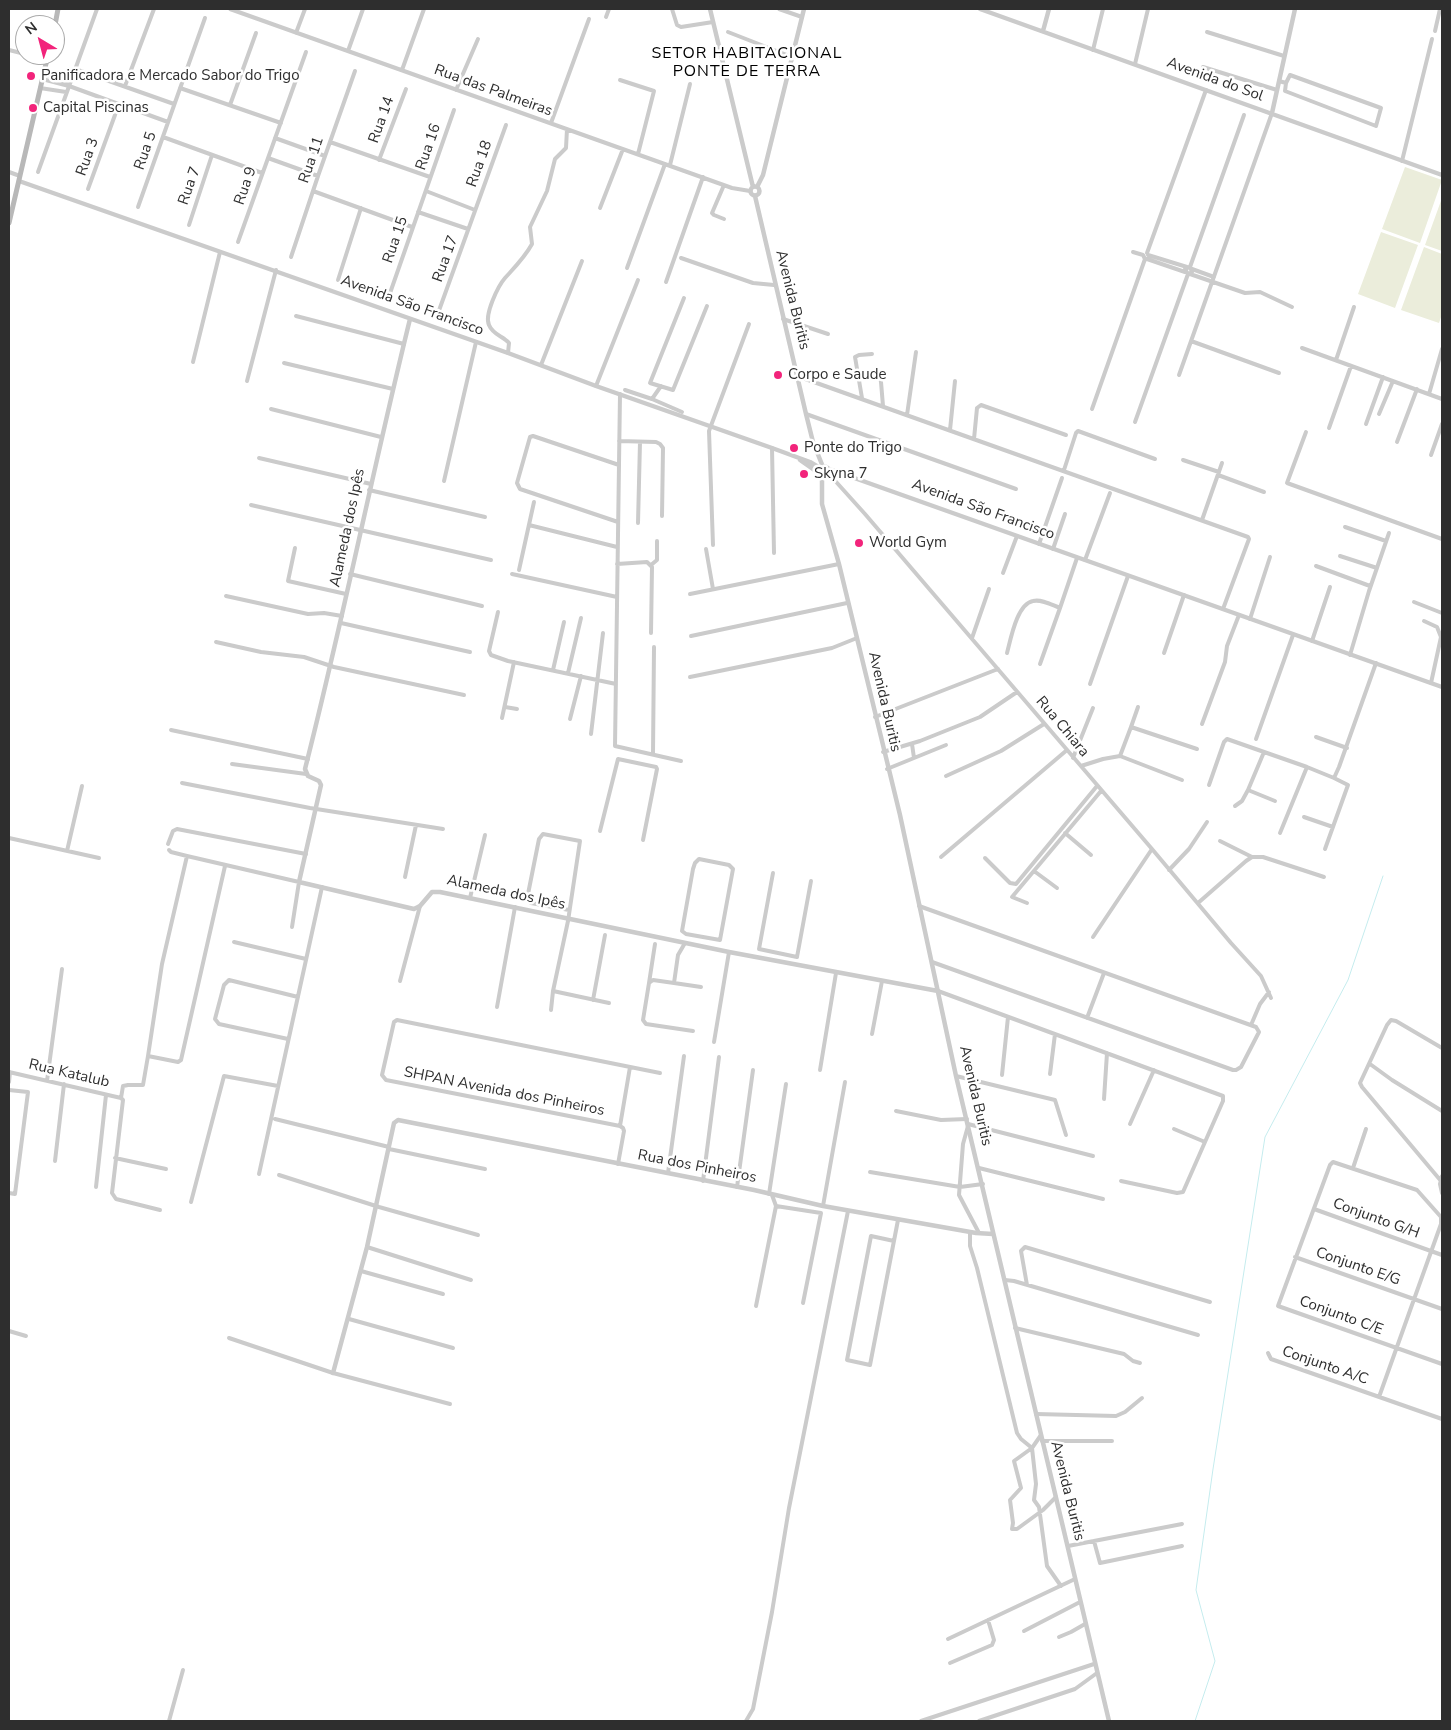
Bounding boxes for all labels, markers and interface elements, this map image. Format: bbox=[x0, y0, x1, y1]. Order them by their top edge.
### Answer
north arrow bbox=[15, 15, 65, 65]
text: N bbox=[21, 18, 41, 39]
district label: SETOR HABITACIONAL PONTE DE TERRA bbox=[649, 44, 845, 82]
street label: Avenida do Sol bbox=[1164, 54, 1266, 106]
street label: Rua das Palmeiras bbox=[432, 61, 554, 121]
place label: Panificadora e Mercado Sabor do Trigo bbox=[41, 67, 299, 85]
marker: Panificadora e Mercado Sabor do Trigo bbox=[25, 70, 37, 82]
street label: Rua 14 bbox=[365, 94, 399, 146]
place label: Capital Piscinas bbox=[43, 99, 149, 117]
marker: Capital Piscinas bbox=[27, 102, 39, 114]
street label: Rua 16 bbox=[413, 121, 445, 173]
street label: Rua 5 bbox=[131, 130, 161, 172]
street label: Rua 11 bbox=[296, 134, 328, 186]
street label: Rua 3 bbox=[73, 135, 103, 179]
street label: Rua 18 bbox=[463, 138, 497, 190]
street label: Rua 7 bbox=[175, 165, 205, 207]
street label: Rua 9 bbox=[231, 165, 261, 207]
street label: Rua 15 bbox=[380, 214, 412, 266]
street label: Rua 17 bbox=[429, 233, 463, 285]
street label: Avenida Buritis bbox=[771, 248, 813, 352]
street label: Avenida São Francisco bbox=[338, 272, 486, 340]
place label: Corpo e Saude bbox=[788, 366, 886, 384]
marker: Corpo e Saude bbox=[772, 369, 784, 381]
place label: Ponte do Trigo bbox=[804, 439, 902, 457]
marker: Ponte do Trigo bbox=[788, 442, 800, 454]
place label: Skyna 7 bbox=[814, 465, 868, 483]
street label: Alameda dos Ipês bbox=[327, 467, 369, 589]
marker: Skyna 7 bbox=[798, 468, 810, 480]
street label: Avenida São Francisco bbox=[909, 476, 1057, 544]
place label: World Gym bbox=[869, 534, 947, 552]
marker: World Gym bbox=[853, 537, 865, 549]
street label: Avenida Buritis bbox=[864, 650, 904, 754]
street label: Rua Chiara bbox=[1031, 693, 1093, 761]
street label: Alameda dos Ipês bbox=[445, 872, 567, 914]
street label: Avenida Buritis bbox=[955, 1044, 995, 1148]
street label: Rua Katalub bbox=[27, 1056, 111, 1092]
street label: SHPAN Avenida dos Pinheiros bbox=[402, 1064, 606, 1120]
street label: Rua dos Pinheiros bbox=[636, 1147, 758, 1187]
street label: Conjunto G/H bbox=[1330, 1195, 1422, 1243]
street label: Conjunto E/G bbox=[1313, 1244, 1403, 1290]
street label: Conjunto C/E bbox=[1297, 1293, 1385, 1339]
street label: Conjunto A/C bbox=[1280, 1343, 1370, 1389]
street label: Avenida Buritis bbox=[1046, 1439, 1088, 1543]

